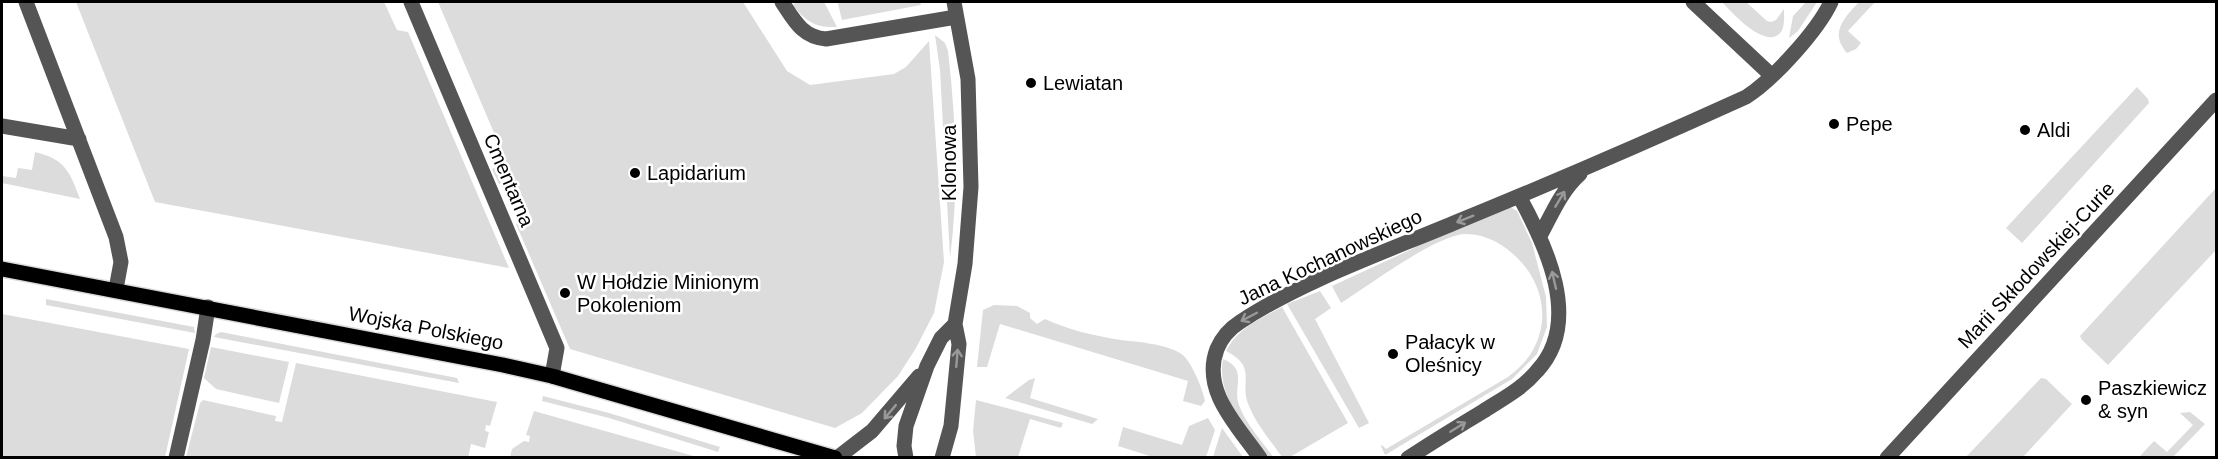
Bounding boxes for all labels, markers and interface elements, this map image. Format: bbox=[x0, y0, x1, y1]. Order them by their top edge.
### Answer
place label: Lewiatan bbox=[1043, 72, 1123, 94]
marker: Lewiatan bbox=[1024, 76, 1038, 90]
place label: Pepe bbox=[1846, 113, 1893, 135]
marker: Pepe bbox=[1827, 117, 1841, 131]
place label: Aldi bbox=[2037, 119, 2070, 141]
marker: Aldi bbox=[2018, 123, 2032, 137]
street label: Klonowa bbox=[938, 124, 960, 201]
street label: Cmentarna bbox=[480, 130, 539, 231]
place label: Lapidarium bbox=[647, 162, 746, 184]
marker: Lapidarium bbox=[628, 166, 642, 180]
street label: Marii Skłodowskiej-Curie bbox=[1953, 177, 2119, 353]
one-way arrow bbox=[1554, 191, 1566, 208]
street label: Jana Kochanowskiego bbox=[1235, 205, 1425, 309]
one-way arrow bbox=[1456, 214, 1474, 225]
one-way arrow bbox=[1547, 270, 1559, 289]
place label: W Hołdzie Minionym Pokoleniom bbox=[577, 271, 759, 316]
marker: W Hołdzie Minionym Pokoleniom bbox=[558, 286, 572, 300]
street label: Wojska Polskiego bbox=[347, 302, 505, 354]
one-way arrow bbox=[1241, 312, 1259, 323]
place label: Pałacyk w Oleśnicy bbox=[1405, 331, 1496, 376]
marker: Pałacyk w Oleśnicy bbox=[1386, 347, 1400, 361]
one-way arrow bbox=[952, 349, 963, 369]
place label: Paszkiewicz & syn bbox=[2098, 377, 2207, 422]
marker: Paszkiewicz & syn bbox=[2079, 393, 2093, 407]
one-way arrow bbox=[883, 404, 897, 419]
one-way arrow bbox=[1449, 420, 1466, 433]

